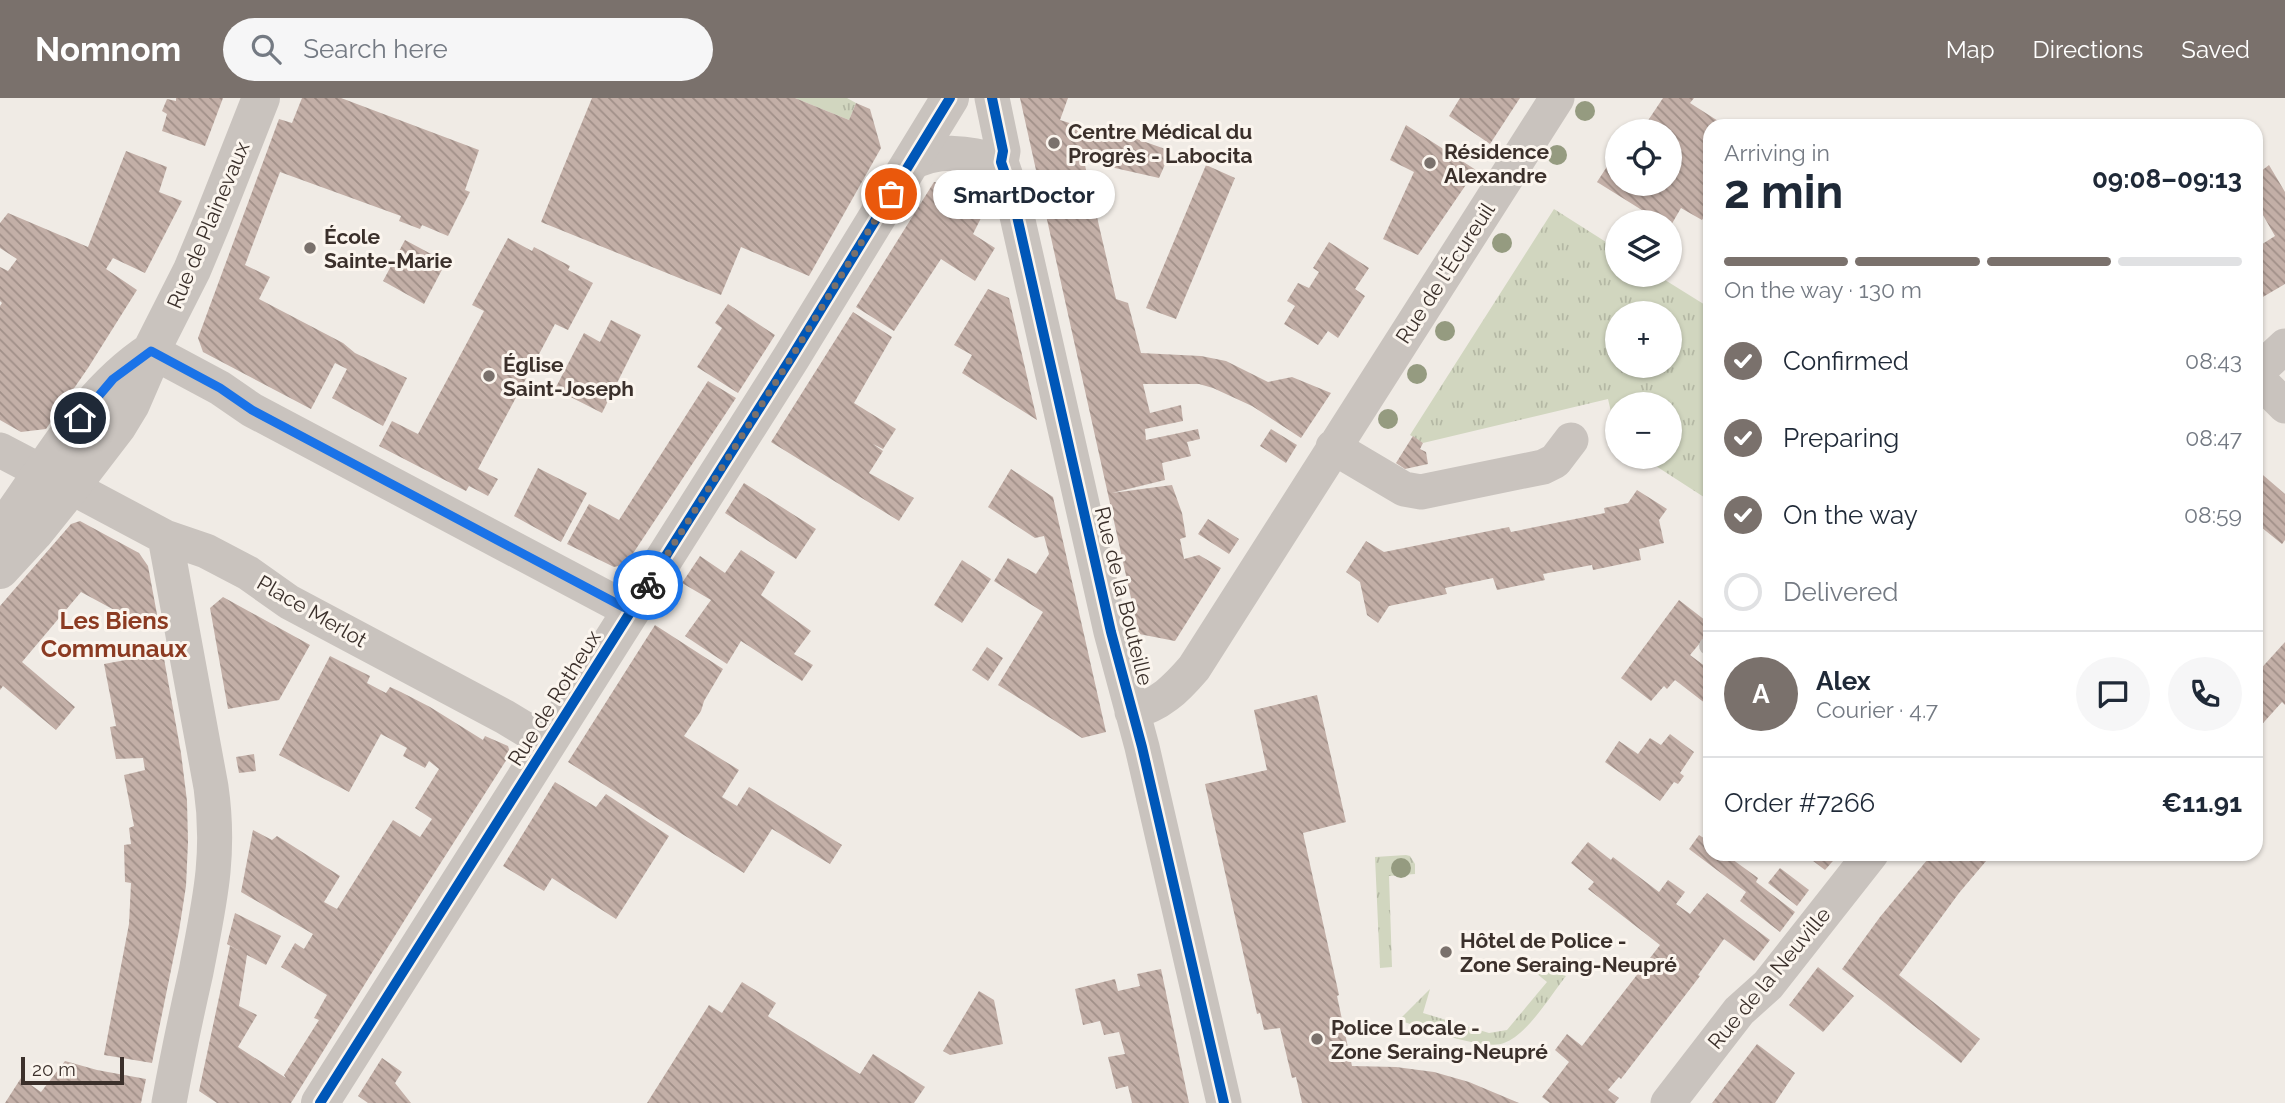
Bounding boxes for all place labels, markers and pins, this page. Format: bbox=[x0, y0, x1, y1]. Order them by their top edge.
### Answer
place label: Centre Médical du Progrès - Labocita bbox=[1068, 119, 1253, 168]
marker: Centre Médical du Progrès - Labocita bbox=[1046, 135, 1062, 151]
place label: Résidence Alexandre bbox=[1444, 139, 1549, 188]
marker: Résidence Alexandre bbox=[1422, 155, 1438, 171]
pin bbox=[861, 164, 921, 224]
callout: SmartDoctor bbox=[933, 170, 1115, 218]
place label: École Sainte-Marie bbox=[324, 224, 453, 273]
marker: École Sainte-Marie bbox=[302, 240, 318, 256]
place label: Église Saint-Joseph bbox=[503, 352, 634, 401]
marker: Église Saint-Joseph bbox=[481, 368, 497, 384]
pin bbox=[50, 388, 110, 448]
place label: Hôtel de Police - Zone Seraing-Neupré bbox=[1460, 928, 1677, 977]
marker: Hôtel de Police - Zone Seraing-Neupré bbox=[1438, 944, 1454, 960]
place label: Police Locale - Zone Seraing-Neupré bbox=[1331, 1015, 1548, 1064]
marker: Police Locale - Zone Seraing-Neupré bbox=[1309, 1031, 1325, 1047]

